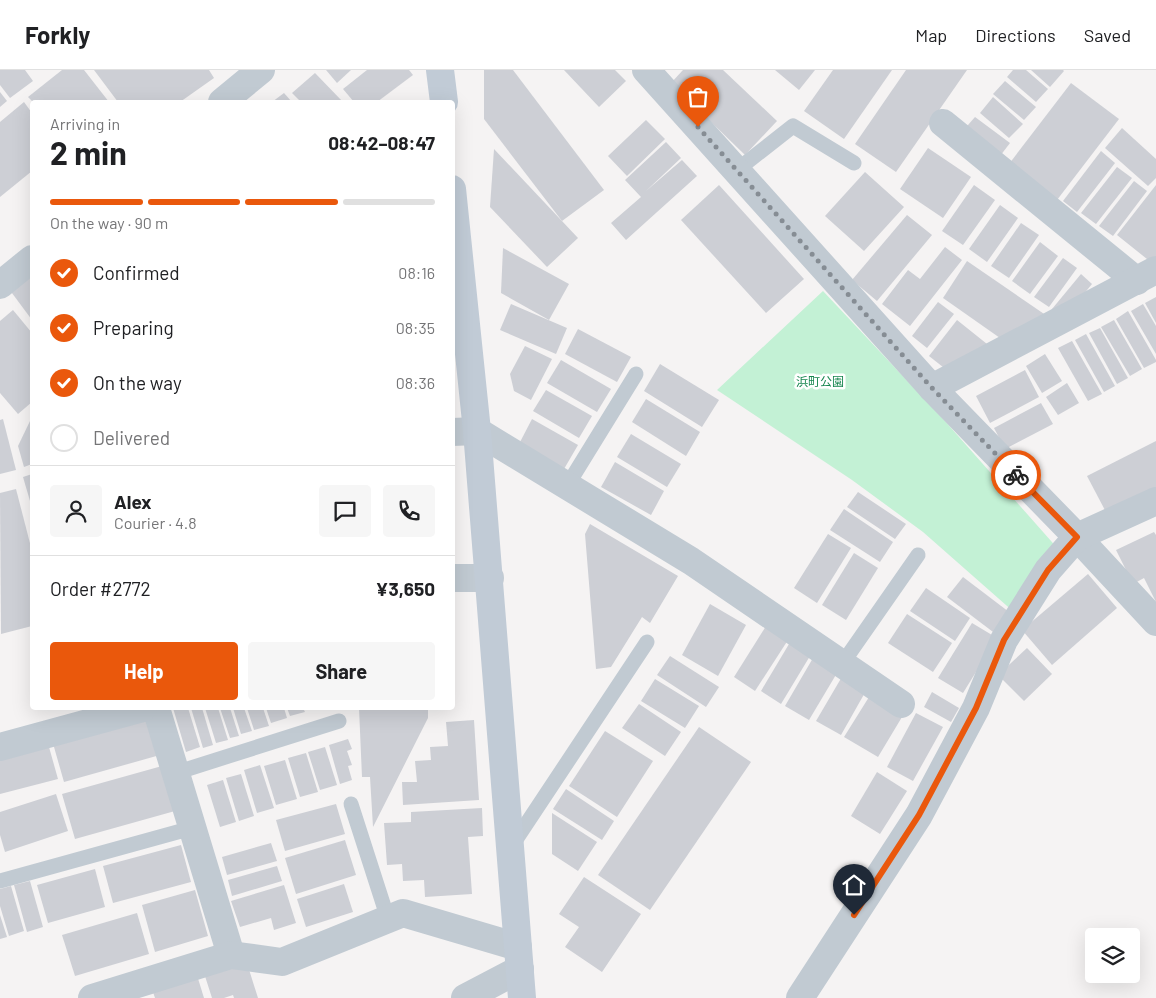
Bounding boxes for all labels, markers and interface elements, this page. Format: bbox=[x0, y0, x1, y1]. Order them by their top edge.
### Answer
text: Forkly bbox=[25, 20, 90, 49]
text: Map bbox=[915, 24, 947, 46]
text: Directions bbox=[975, 24, 1056, 46]
text: Saved bbox=[1084, 24, 1131, 46]
pin bbox=[677, 76, 719, 127]
icon: bag bbox=[684, 83, 712, 111]
text: Arriving in bbox=[50, 114, 120, 133]
text: 08:42–08:47 bbox=[328, 131, 435, 154]
text: 2 min bbox=[50, 133, 127, 171]
text: On the way · 90 m bbox=[50, 213, 168, 232]
icon: check bbox=[50, 259, 78, 287]
text: Confirmed bbox=[93, 261, 180, 284]
text: 08:16 bbox=[398, 263, 435, 282]
icon: check bbox=[50, 314, 78, 342]
text: Preparing bbox=[93, 316, 174, 339]
text: 08:35 bbox=[396, 318, 435, 337]
icon: check bbox=[50, 369, 78, 397]
text: On the way bbox=[93, 371, 182, 394]
text: 08:36 bbox=[396, 373, 435, 392]
park label: 浜町公園 bbox=[796, 374, 844, 388]
text: Delivered bbox=[93, 426, 170, 449]
courier bbox=[991, 450, 1041, 500]
icon: bike bbox=[1002, 461, 1030, 489]
button: person bbox=[50, 485, 102, 537]
button: chat bbox=[319, 485, 371, 537]
button: phone bbox=[383, 485, 435, 537]
text: Alex bbox=[114, 490, 152, 513]
text: Courier · 4.8 bbox=[114, 513, 197, 532]
text: Order #2772 bbox=[50, 577, 151, 600]
text: ¥3,650 bbox=[375, 577, 435, 600]
button: Help bbox=[50, 642, 238, 700]
button: Share bbox=[248, 642, 435, 700]
pin bbox=[833, 864, 875, 915]
icon: home bbox=[840, 871, 868, 899]
map controls bbox=[1085, 928, 1140, 983]
button: layers bbox=[1085, 928, 1140, 983]

